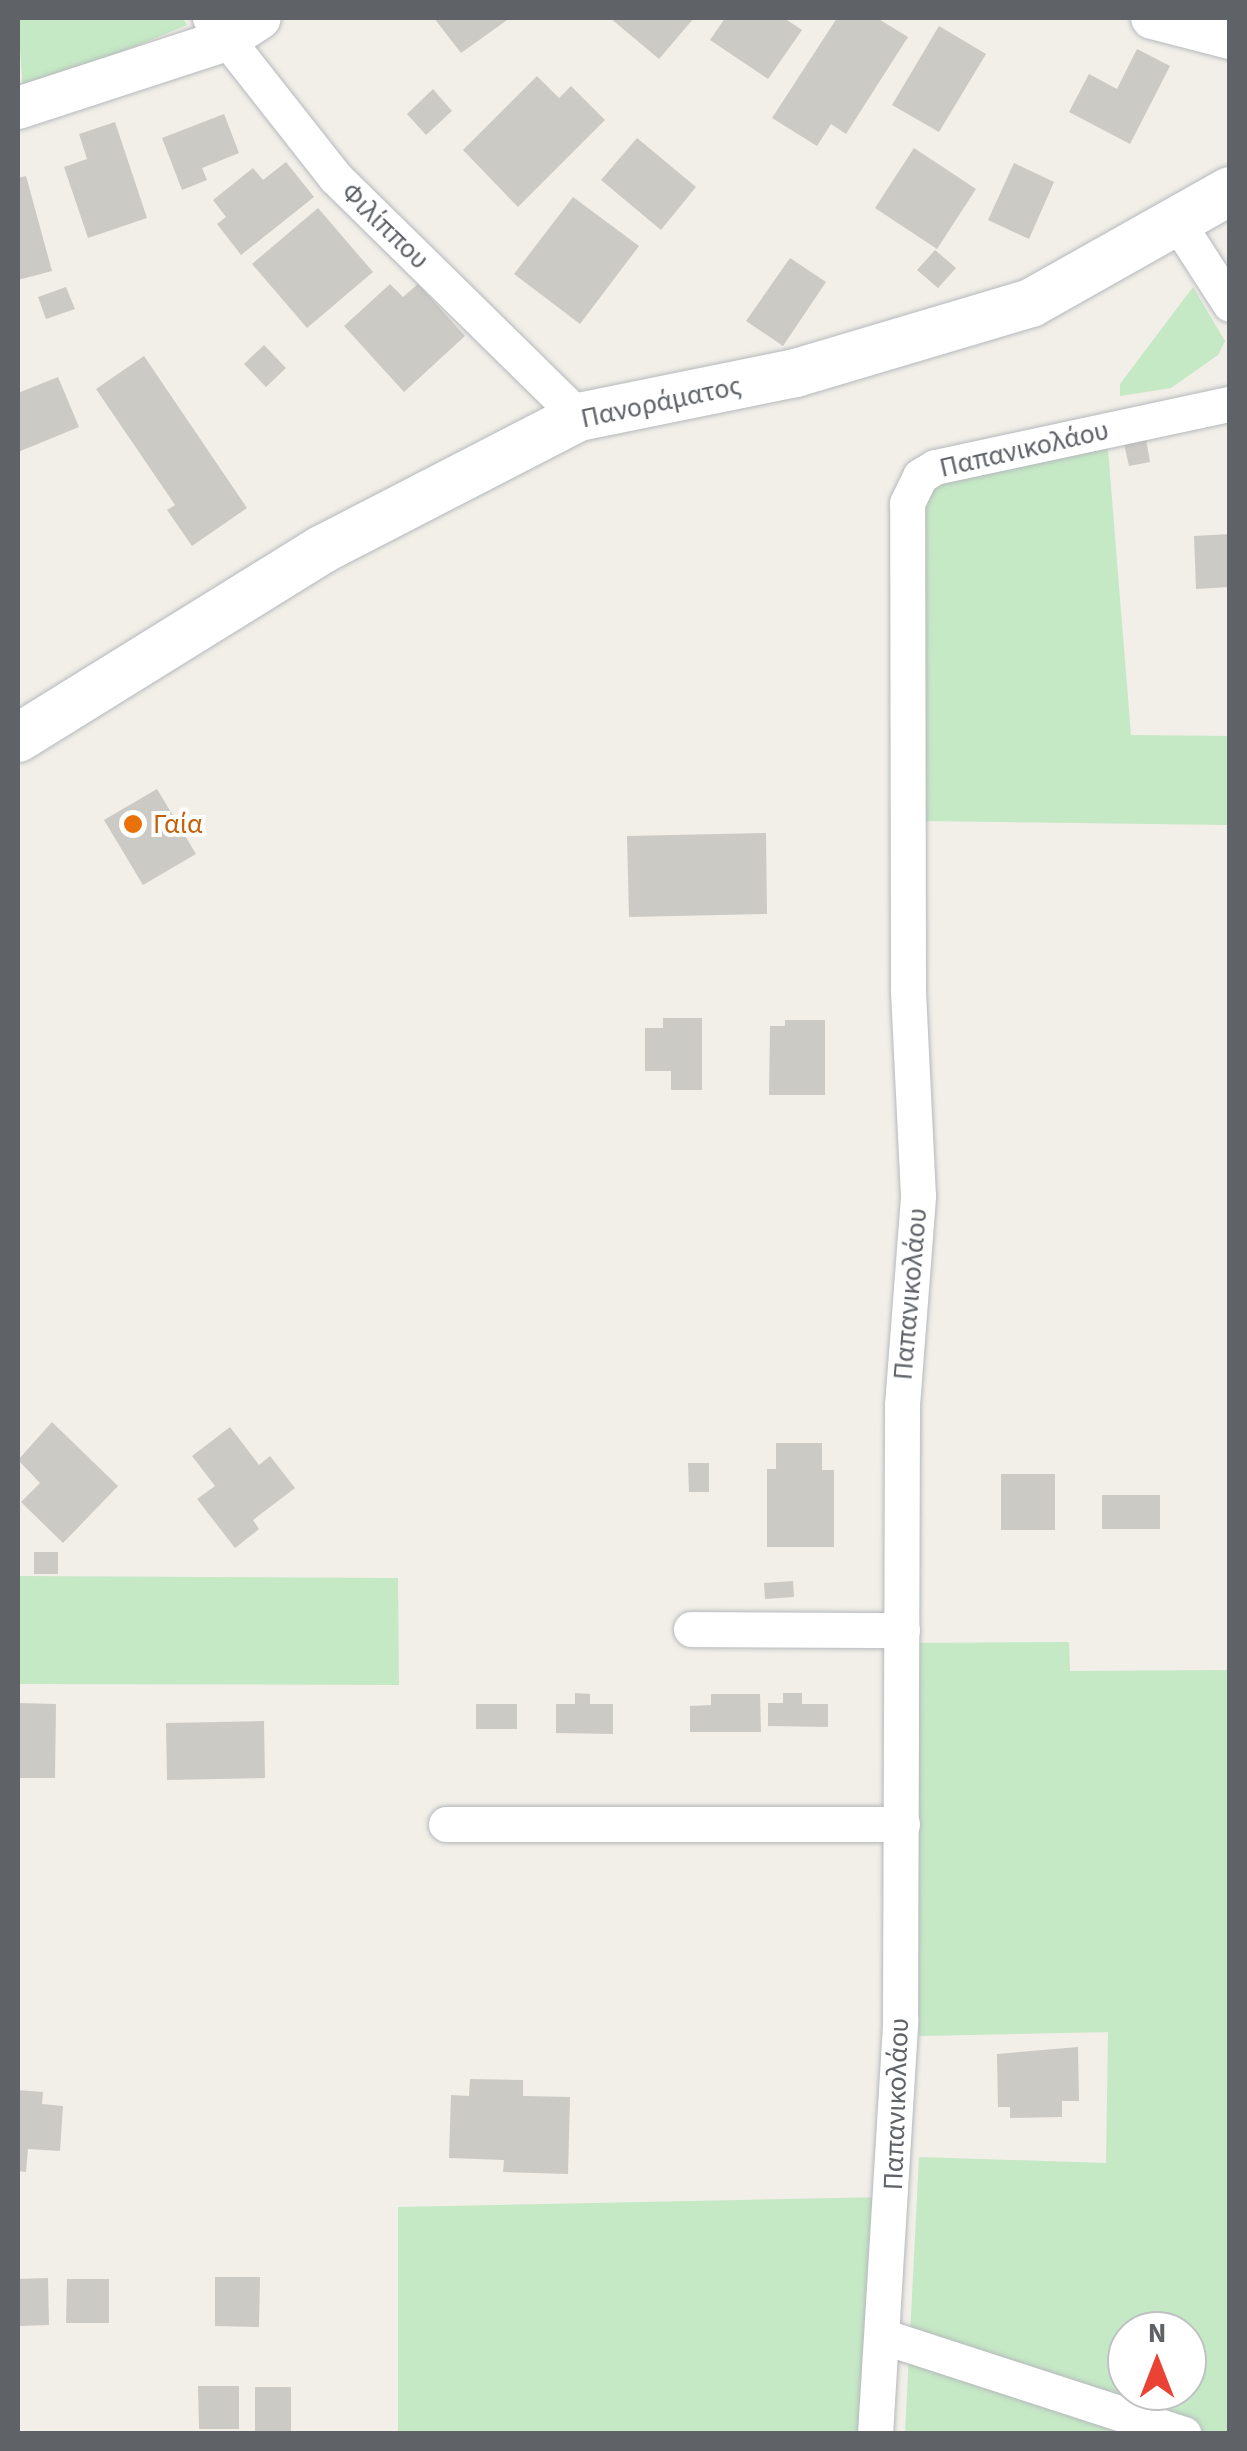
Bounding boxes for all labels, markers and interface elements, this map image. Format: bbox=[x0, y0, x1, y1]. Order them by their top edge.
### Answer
street label: Φιλίππου bbox=[334, 176, 436, 276]
street label: Πανοράματος bbox=[578, 369, 744, 435]
street label: Παπανικολάου bbox=[936, 413, 1112, 485]
place label: Γαία bbox=[153, 807, 203, 841]
marker: Γαία bbox=[122, 813, 144, 835]
street label: Παπανικολάου bbox=[886, 1207, 934, 1381]
street label: Παπανικολάου bbox=[876, 2017, 916, 2191]
north arrow bbox=[1107, 2311, 1207, 2411]
text: N bbox=[1148, 2313, 1166, 2353]

